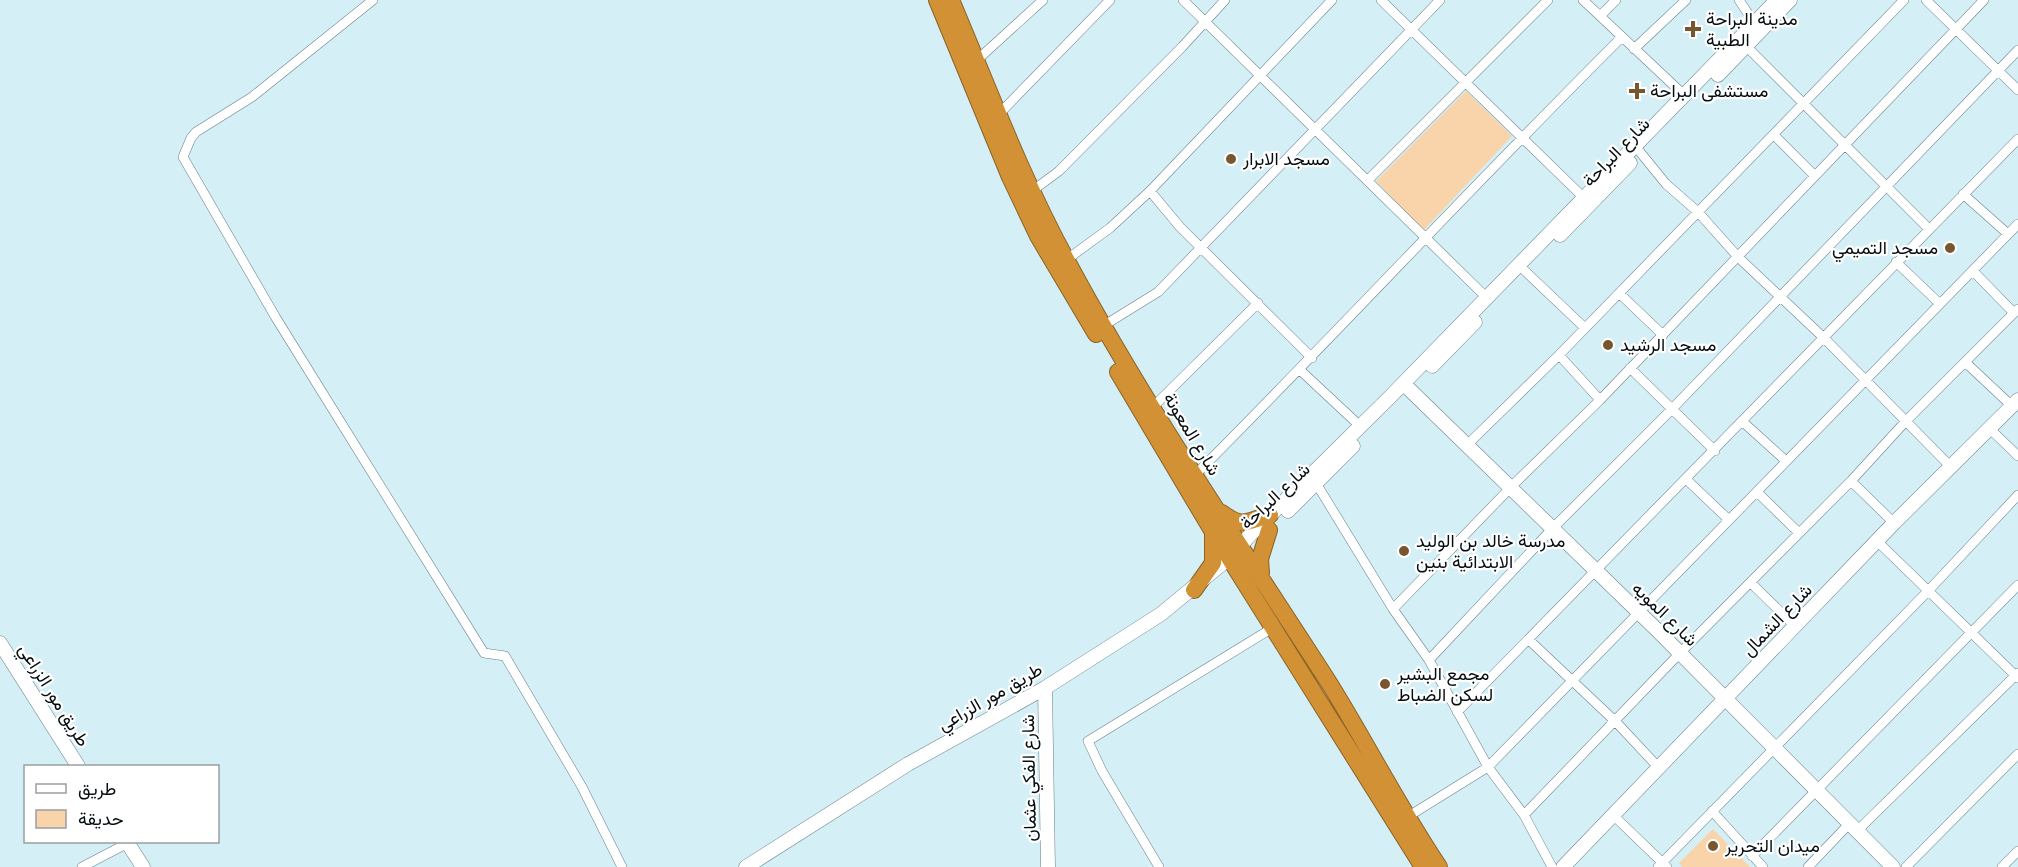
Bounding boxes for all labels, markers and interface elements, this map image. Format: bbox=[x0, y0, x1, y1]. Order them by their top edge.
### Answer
place label: مدينة البراحة الطبية bbox=[1706, 6, 1798, 51]
marker: مدينة البراحة الطبية bbox=[1684, 20, 1702, 38]
place label: مستشفى البراحة bbox=[1650, 78, 1768, 102]
marker: مستشفى البراحة bbox=[1628, 82, 1646, 100]
street label: شارع البراحة bbox=[1576, 111, 1655, 192]
place label: مسجد الابرار bbox=[1242, 146, 1330, 170]
marker: مسجد الابرار bbox=[1224, 152, 1238, 166]
place label: مسجد التميمي bbox=[1832, 235, 1938, 263]
marker: مسجد التميمي bbox=[1943, 241, 1957, 255]
place label: مسجد الرشيد bbox=[1620, 332, 1716, 356]
marker: مسجد الرشيد bbox=[1601, 338, 1615, 352]
street label: شارع المعونة bbox=[1158, 387, 1227, 480]
street label: شارع البراحة bbox=[1234, 457, 1315, 535]
place label: مدرسة خالد بن الوليد الابتدائية بنين bbox=[1416, 528, 1565, 573]
marker: مدرسة خالد بن الوليد الابتدائية بنين bbox=[1397, 544, 1411, 558]
street label: شارع المويه bbox=[1627, 576, 1704, 652]
street label: شارع الشمال bbox=[1736, 578, 1818, 661]
street label: طريق مور الزراعي bbox=[10, 638, 96, 753]
street label: طريق مور الزراعي bbox=[933, 656, 1048, 739]
place label: مجمع البشير لسكن الضباط bbox=[1396, 661, 1493, 706]
marker: مجمع البشير لسكن الضباط bbox=[1378, 677, 1392, 691]
street label: شارع الفكي عثمان bbox=[1015, 714, 1045, 842]
legend bbox=[24, 765, 219, 843]
text: طريق bbox=[78, 776, 116, 800]
text: حديقة bbox=[78, 806, 124, 830]
place label: ميدان التحرير bbox=[1724, 833, 1820, 857]
marker: ميدان التحرير bbox=[1706, 839, 1720, 853]

